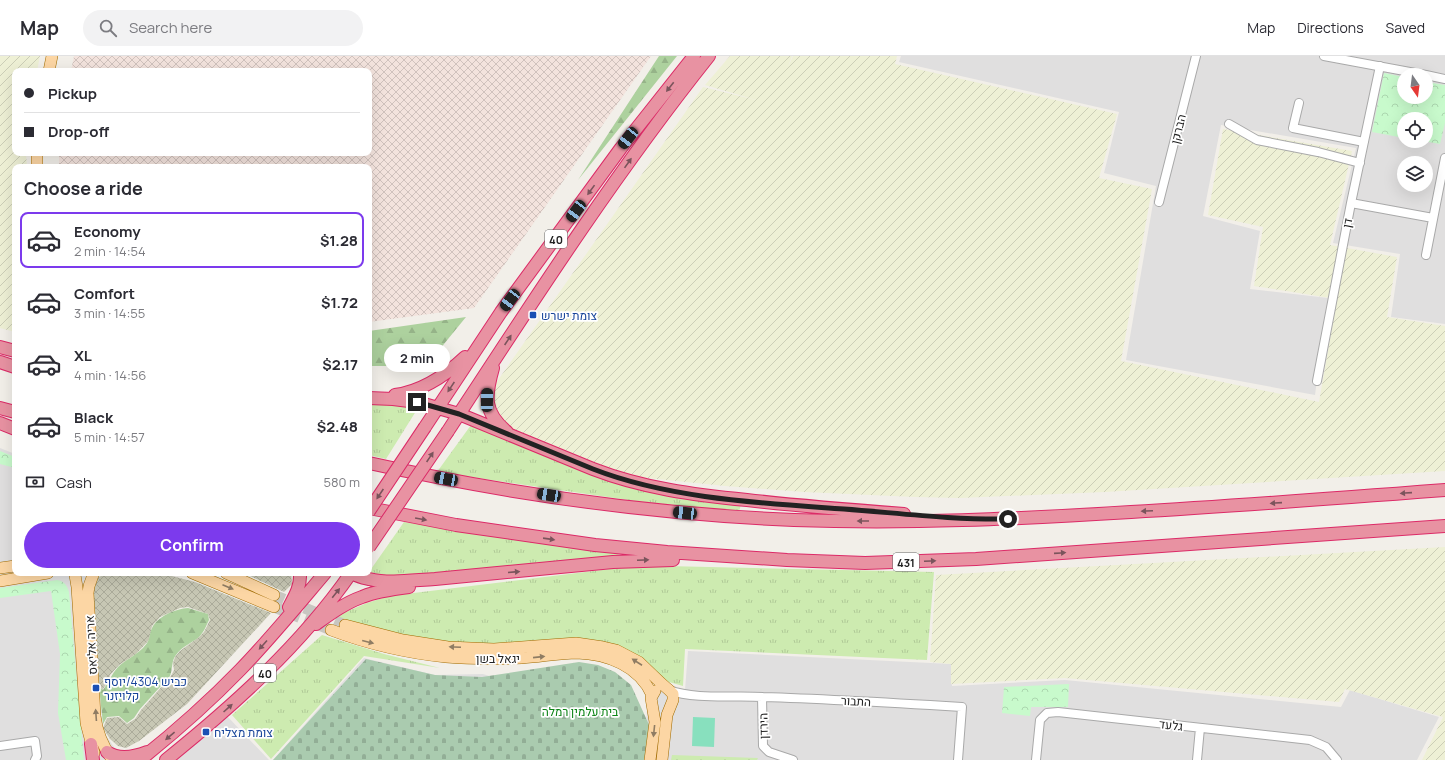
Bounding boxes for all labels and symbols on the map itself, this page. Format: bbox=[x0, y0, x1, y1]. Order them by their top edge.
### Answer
north arrow bbox=[1397, 68, 1433, 104]
one-way arrow bbox=[665, 81, 674, 92]
street label: הברקן bbox=[1166, 112, 1190, 146]
car bbox=[616, 125, 640, 151]
one-way arrow bbox=[624, 158, 632, 169]
one-way arrow bbox=[587, 185, 595, 195]
car bbox=[564, 198, 588, 224]
street label: דן bbox=[1338, 217, 1356, 229]
road number: 40 bbox=[545, 230, 567, 248]
car bbox=[498, 287, 522, 313]
place label: צומת ישרש bbox=[541, 307, 598, 324]
marker: צומת ישרש bbox=[528, 310, 538, 320]
one-way arrow bbox=[504, 335, 512, 346]
callout: 2 min bbox=[384, 344, 450, 372]
one-way arrow bbox=[447, 382, 455, 392]
car bbox=[481, 388, 493, 412]
route end bbox=[408, 393, 426, 411]
one-way arrow bbox=[426, 451, 434, 462]
car bbox=[433, 471, 459, 487]
car bbox=[536, 487, 562, 503]
one-way arrow bbox=[376, 489, 384, 499]
one-way arrow bbox=[1400, 490, 1412, 497]
one-way arrow bbox=[1270, 499, 1282, 506]
car bbox=[672, 506, 698, 520]
one-way arrow bbox=[1141, 508, 1153, 515]
route start bbox=[999, 510, 1017, 528]
one-way arrow bbox=[415, 516, 427, 522]
one-way arrow bbox=[856, 518, 869, 524]
one-way arrow bbox=[543, 535, 556, 542]
one-way arrow bbox=[1054, 550, 1066, 557]
road number: 431 bbox=[893, 553, 919, 571]
one-way arrow bbox=[637, 557, 649, 564]
one-way arrow bbox=[924, 558, 937, 564]
one-way arrow bbox=[508, 569, 520, 575]
one-way arrow bbox=[222, 584, 234, 591]
one-way arrow bbox=[332, 587, 340, 598]
street label: אריה אליאס bbox=[81, 615, 101, 675]
one-way arrow bbox=[362, 639, 374, 645]
one-way arrow bbox=[258, 640, 268, 650]
one-way arrow bbox=[449, 644, 461, 651]
street label: יגאל בשן bbox=[476, 650, 520, 667]
one-way arrow bbox=[533, 653, 545, 660]
one-way arrow bbox=[631, 658, 643, 665]
road number: 40 bbox=[254, 664, 276, 682]
place label: כביש 4304/יוסף קלויזנר bbox=[104, 673, 187, 704]
marker: כביש 4304/יוסף קלויזנר bbox=[91, 683, 101, 693]
street label: התבור bbox=[840, 692, 872, 710]
one-way arrow bbox=[223, 703, 233, 712]
park label: בית עלמין רמלה bbox=[542, 703, 619, 720]
one-way arrow bbox=[92, 709, 99, 721]
street label: הירדן bbox=[754, 713, 772, 739]
street label: גלעד bbox=[1158, 715, 1184, 735]
place label: צומת מצליח bbox=[214, 724, 273, 741]
one-way arrow bbox=[651, 725, 657, 738]
marker: צומת מצליח bbox=[201, 727, 211, 737]
one-way arrow bbox=[164, 731, 175, 740]

